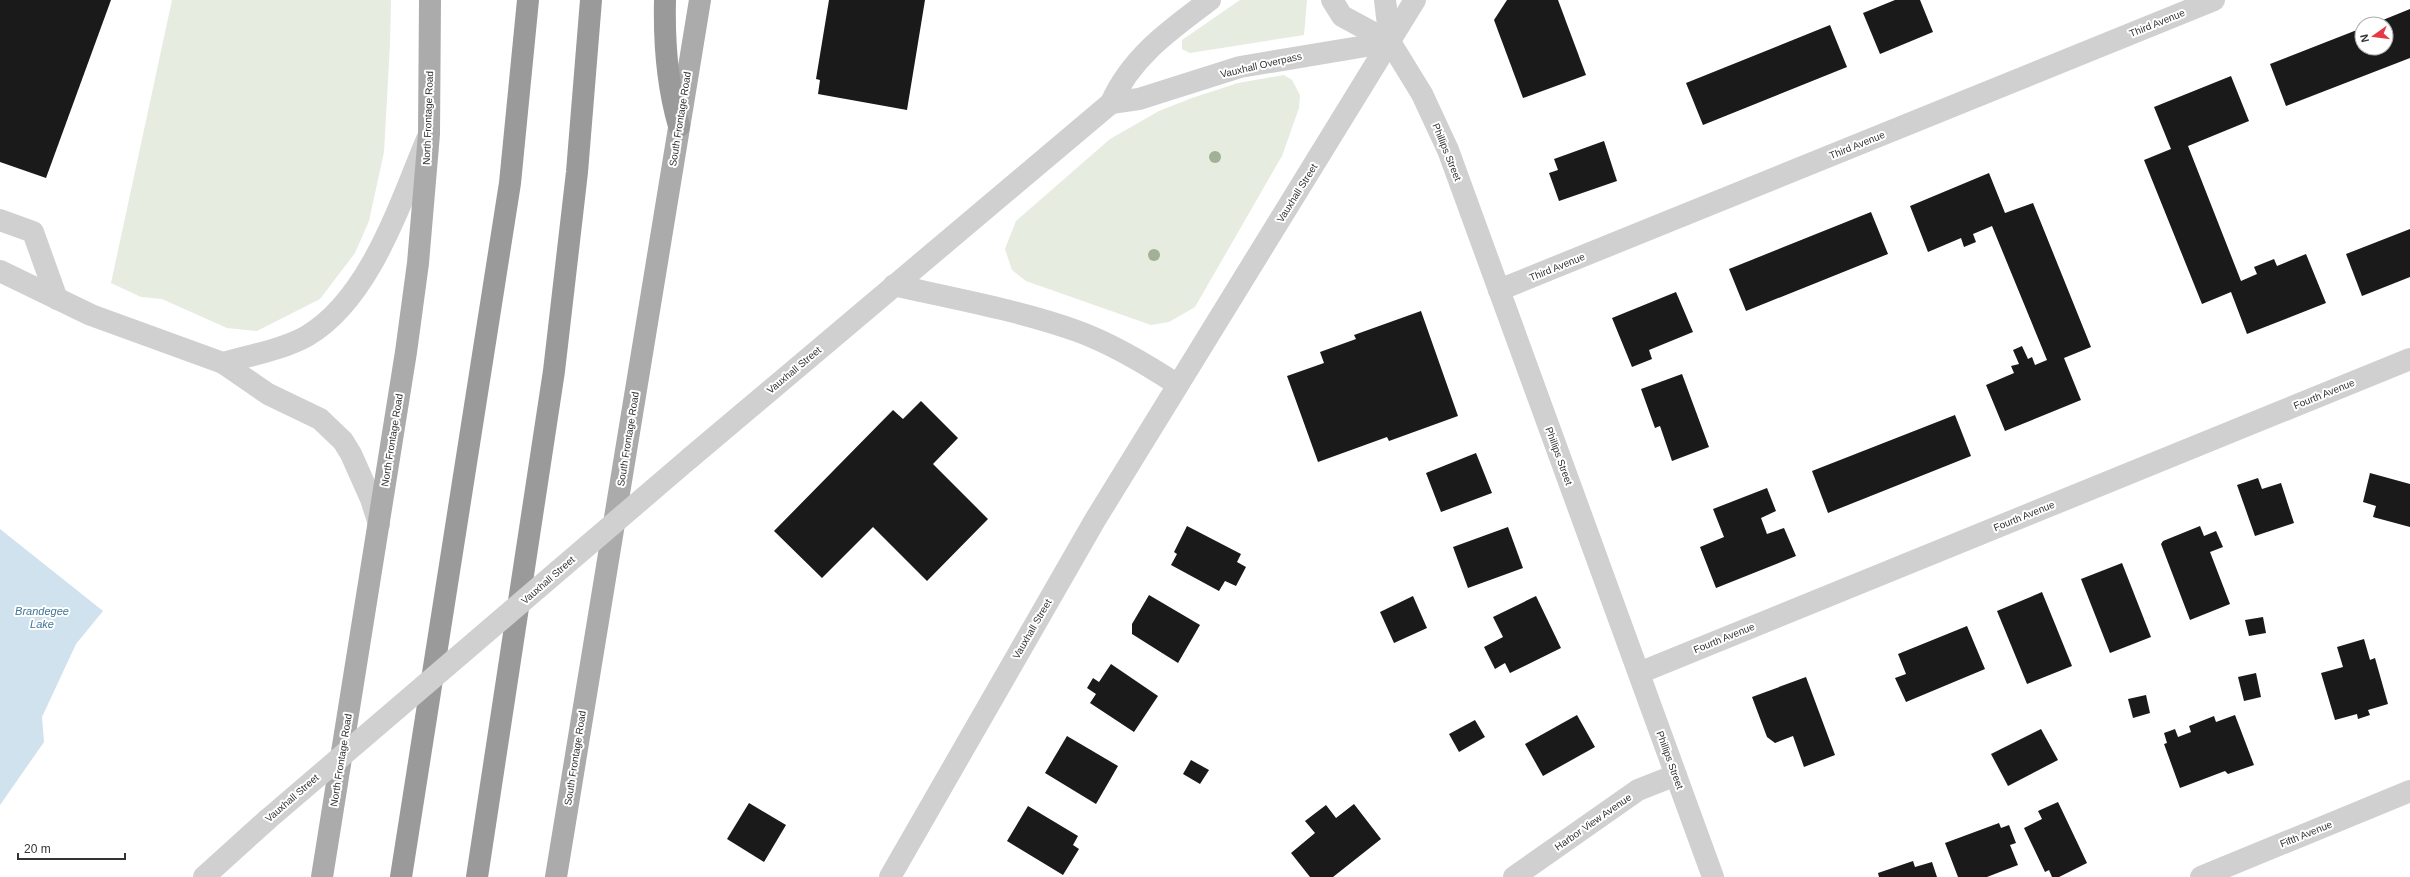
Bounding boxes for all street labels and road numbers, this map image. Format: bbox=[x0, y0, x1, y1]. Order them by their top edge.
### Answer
street label: Third Avenue bbox=[2128, 7, 2187, 39]
street label: Vauxhall Overpass bbox=[1219, 50, 1303, 80]
street label: North Frontage Road bbox=[421, 71, 435, 165]
street label: South Frontage Road bbox=[667, 71, 693, 167]
street label: Phillips Street bbox=[1430, 122, 1464, 183]
street label: Third Avenue bbox=[1828, 129, 1887, 161]
street label: Vauxhall Street bbox=[1275, 161, 1320, 224]
street label: Third Avenue bbox=[1528, 251, 1587, 283]
street label: Vauxhall Street bbox=[765, 344, 823, 396]
street label: Fourth Avenue bbox=[2292, 377, 2357, 411]
street label: South Frontage Road bbox=[615, 391, 641, 487]
street label: North Frontage Road bbox=[379, 393, 405, 487]
street label: Phillips Street bbox=[1543, 425, 1575, 487]
street label: Fourth Avenue bbox=[1992, 499, 2057, 533]
street label: Vauxhall Street bbox=[519, 554, 577, 606]
street label: Vauxhall Street bbox=[1010, 597, 1054, 661]
street label: Fourth Avenue bbox=[1692, 621, 1757, 655]
street label: South Frontage Road bbox=[562, 710, 588, 806]
street label: North Frontage Road bbox=[328, 713, 354, 807]
street label: Phillips Street bbox=[1654, 729, 1686, 791]
street label: Vauxhall Street bbox=[263, 772, 321, 824]
street label: Harbor View Avenue bbox=[1553, 791, 1634, 853]
street label: Fifth Avenue bbox=[2278, 818, 2334, 849]

